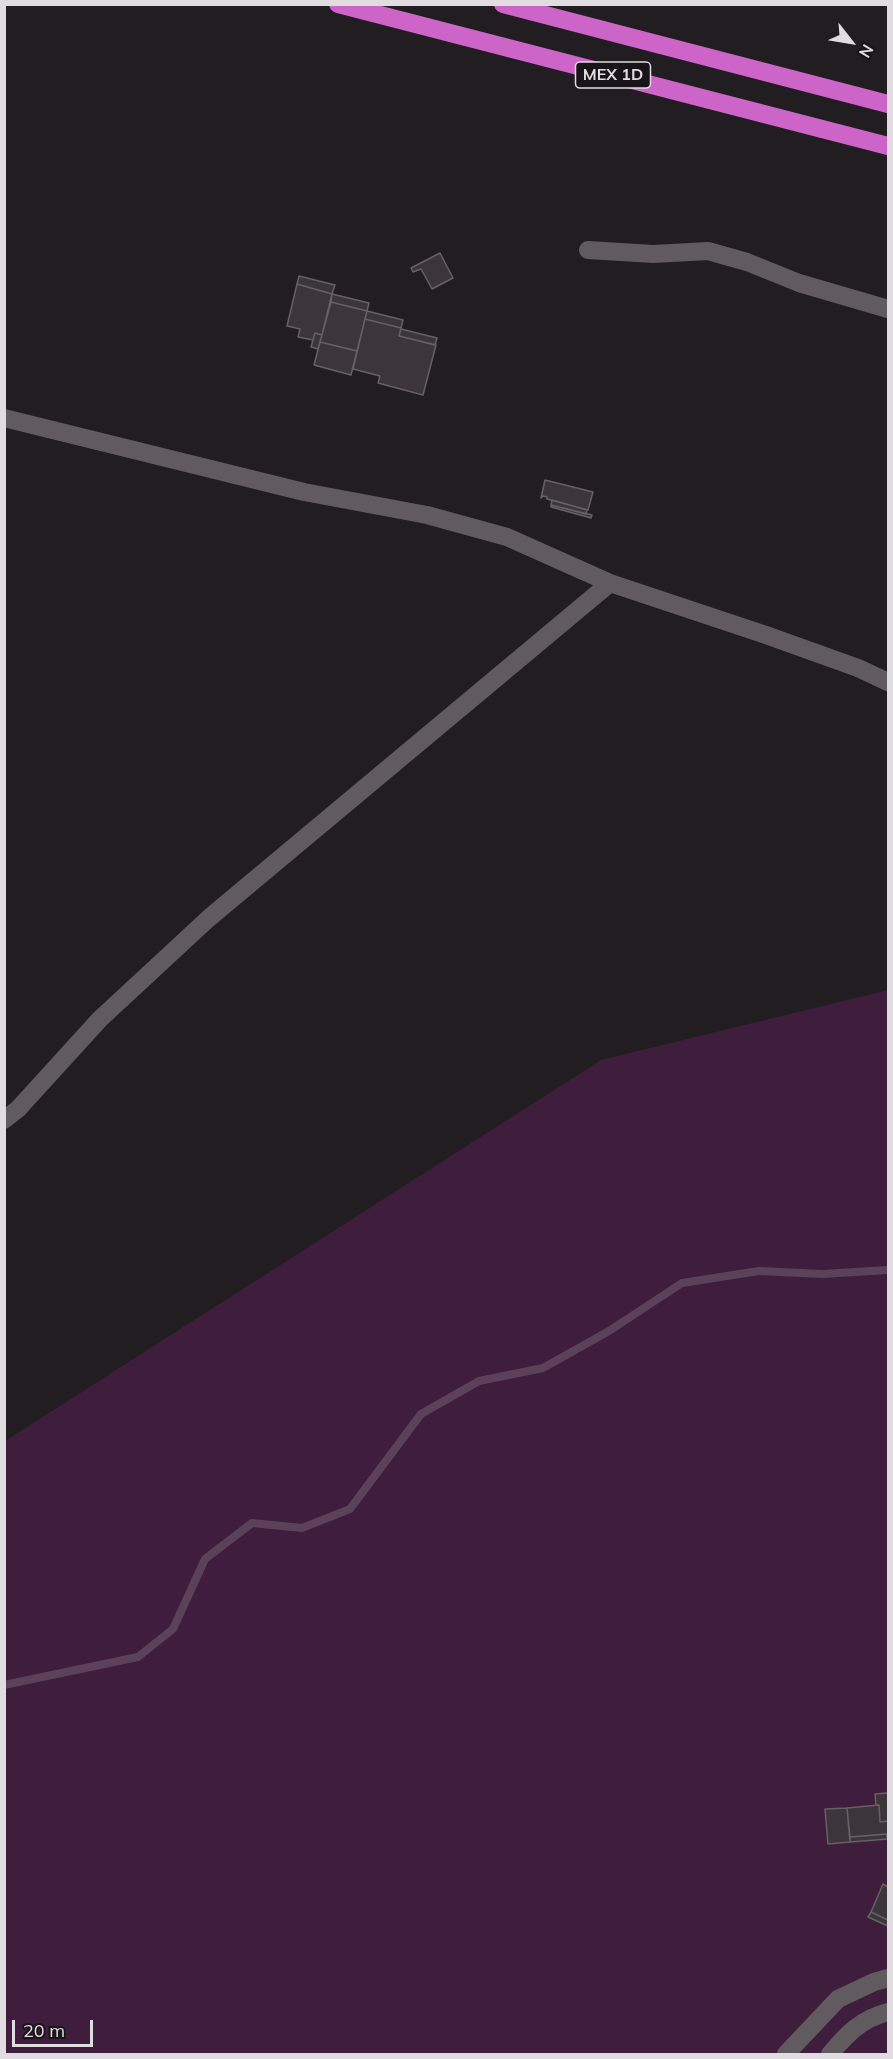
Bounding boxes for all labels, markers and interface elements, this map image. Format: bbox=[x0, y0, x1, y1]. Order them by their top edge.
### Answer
north arrow bbox=[821, 12, 881, 72]
text: N bbox=[855, 41, 878, 62]
road number: MEX 1D bbox=[576, 62, 650, 88]
scale bar bbox=[15, 2008, 96, 2046]
text: 20 m bbox=[23, 2019, 65, 2042]

